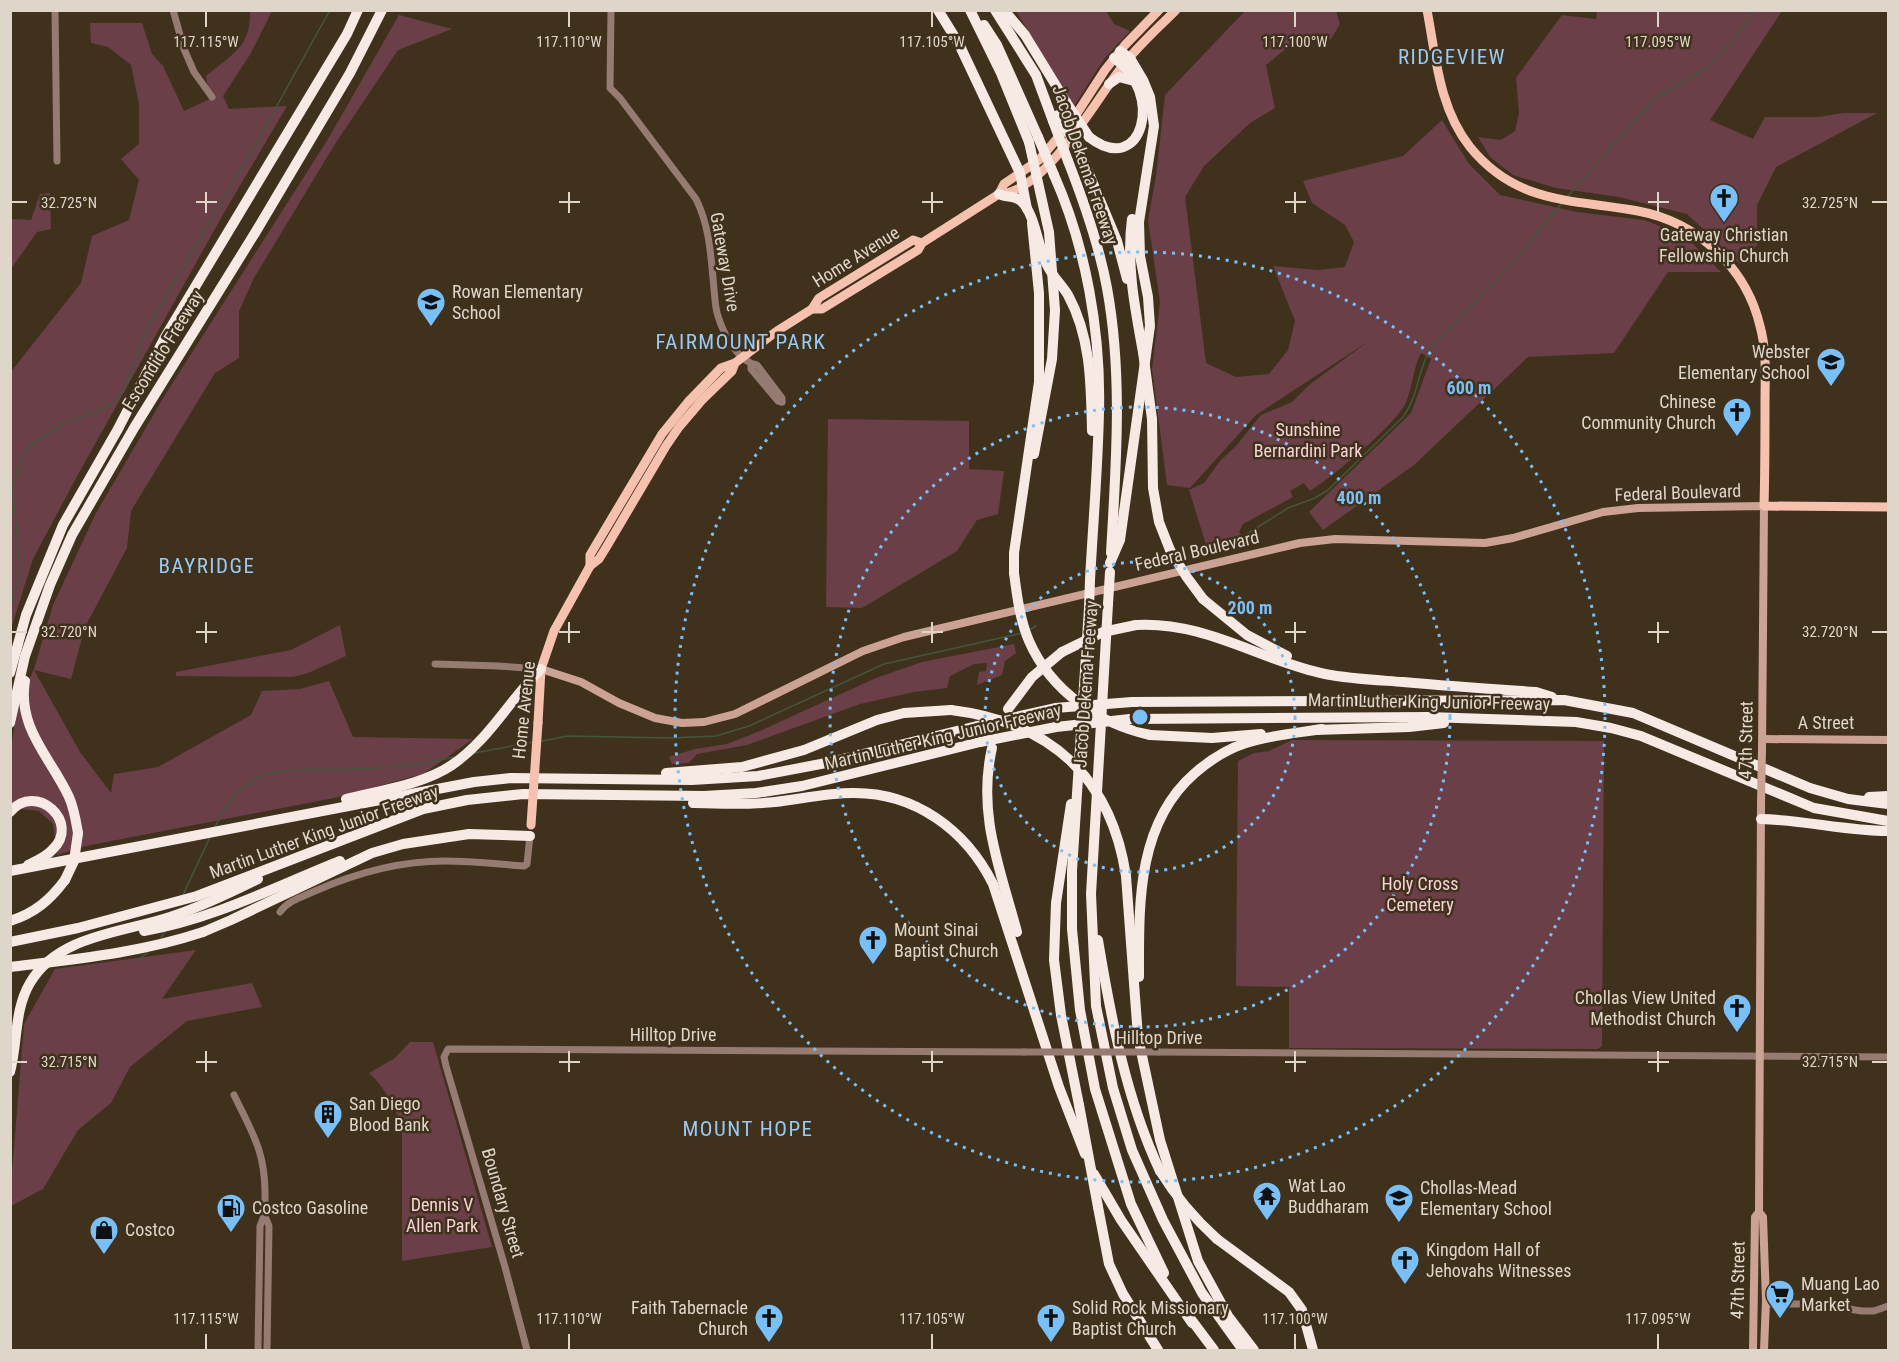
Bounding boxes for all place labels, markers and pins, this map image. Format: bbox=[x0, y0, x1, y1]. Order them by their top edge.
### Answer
church icon: Gateway Christian Fellowship Church bbox=[1708, 182, 1740, 224]
place label: Gateway Christian Fellowship Church bbox=[1659, 224, 1789, 266]
place label: Rowan Elementary School bbox=[452, 281, 584, 323]
school or university icon: Rowan Elementary School bbox=[415, 286, 447, 328]
place label: Webster Elementary School bbox=[1678, 341, 1811, 383]
school or university icon: Webster Elementary School bbox=[1815, 346, 1847, 388]
place label: Chinese Community Church bbox=[1581, 391, 1716, 433]
church icon: Chinese Community Church bbox=[1721, 396, 1753, 438]
centre of rings bbox=[1130, 707, 1150, 727]
place label: Mount Sinai Baptist Church bbox=[894, 919, 998, 961]
church icon: Mount Sinai Baptist Church bbox=[857, 924, 889, 966]
place label: Chollas View United Methodist Church bbox=[1575, 987, 1716, 1029]
church icon: Chollas View United Methodist Church bbox=[1721, 992, 1753, 1034]
place label: San Diego Blood Bank bbox=[349, 1093, 429, 1135]
building icon: San Diego Blood Bank bbox=[312, 1098, 344, 1140]
place label: Wat Lao Buddharam bbox=[1288, 1175, 1369, 1217]
place label: Chollas-Mead Elementary School bbox=[1420, 1177, 1552, 1219]
temple icon: Wat Lao Buddharam bbox=[1251, 1180, 1283, 1222]
school or university icon: Chollas-Mead Elementary School bbox=[1383, 1182, 1415, 1224]
fuel station icon: Costco Gasoline bbox=[215, 1192, 247, 1234]
place label: Costco Gasoline bbox=[252, 1197, 368, 1218]
shop icon: Costco bbox=[88, 1214, 120, 1256]
place label: Costco bbox=[125, 1219, 175, 1240]
place label: Kingdom Hall of Jehovahs Witnesses bbox=[1426, 1239, 1571, 1281]
church icon: Kingdom Hall of Jehovahs Witnesses bbox=[1389, 1244, 1421, 1286]
place label: Muang Lao Market bbox=[1801, 1273, 1880, 1315]
supermarket icon: Muang Lao Market bbox=[1764, 1278, 1796, 1320]
place label: Faith Tabernacle Church bbox=[631, 1297, 748, 1339]
place label: Solid Rock Missionary Baptist Church bbox=[1072, 1297, 1229, 1339]
church icon: Faith Tabernacle Church bbox=[753, 1302, 785, 1344]
church icon: Solid Rock Missionary Baptist Church bbox=[1035, 1302, 1067, 1344]

